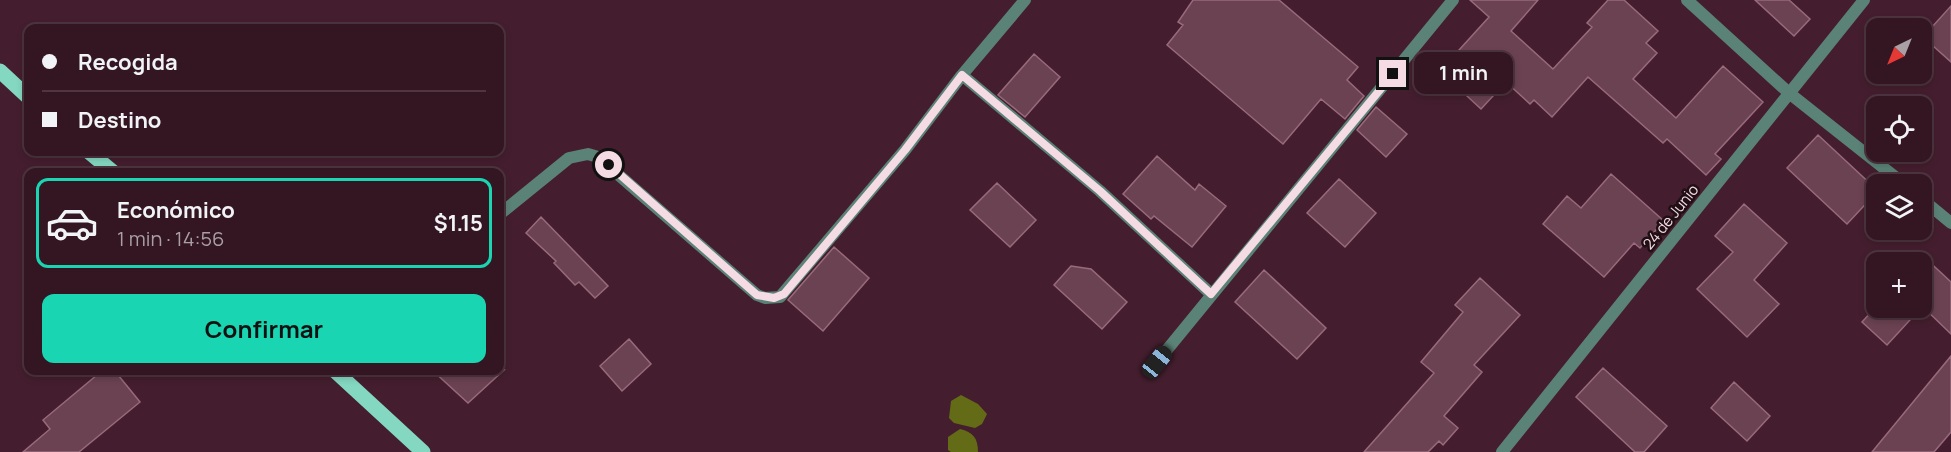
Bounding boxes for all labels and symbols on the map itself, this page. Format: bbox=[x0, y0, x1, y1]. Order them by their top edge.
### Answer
north arrow bbox=[1866, 18, 1932, 84]
callout: 1 min bbox=[1414, 53, 1513, 95]
route end bbox=[1379, 60, 1406, 87]
route start bbox=[595, 151, 622, 178]
street label: 24 de Junio bbox=[1638, 180, 1703, 254]
car bbox=[1139, 342, 1175, 382]

